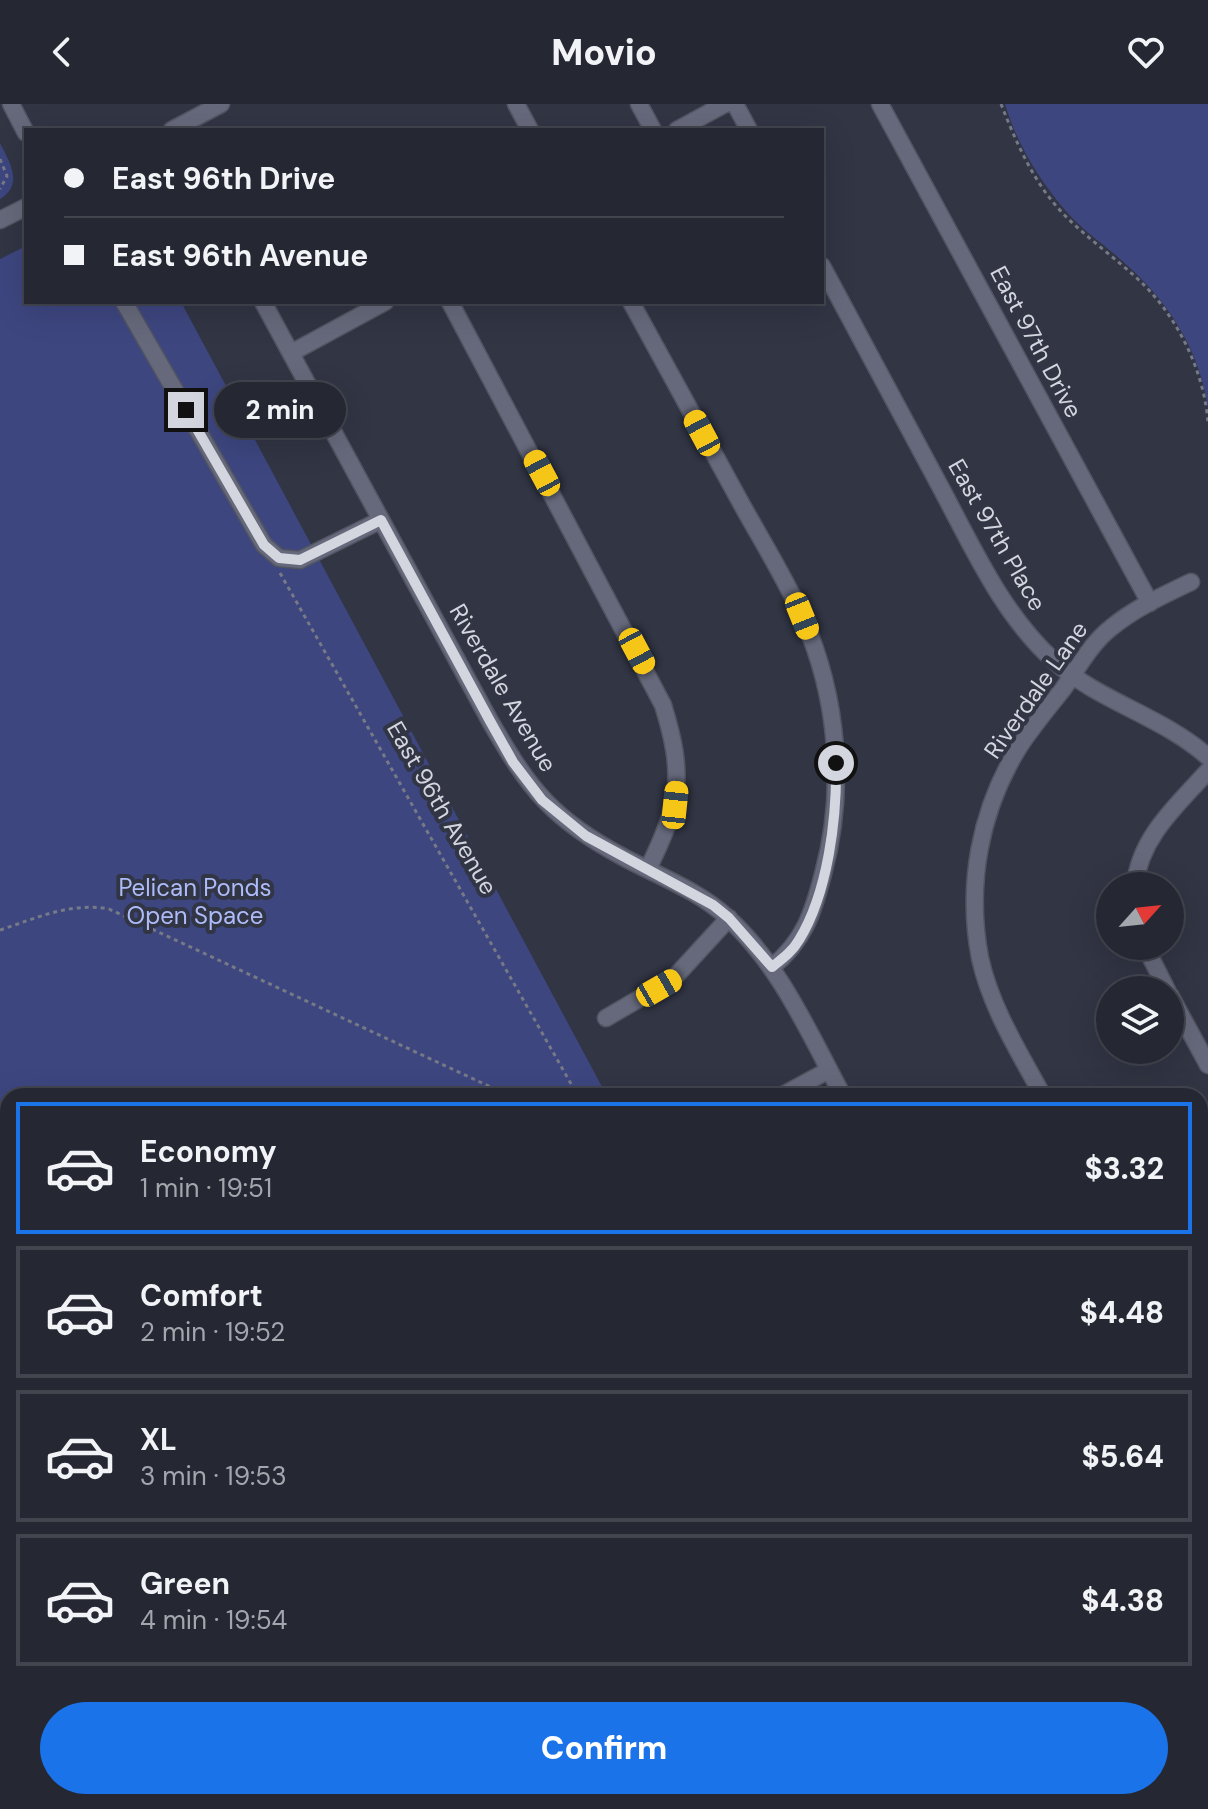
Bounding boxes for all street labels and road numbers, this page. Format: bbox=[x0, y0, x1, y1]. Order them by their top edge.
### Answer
street label: East 97th Drive bbox=[983, 260, 1089, 423]
street label: East 97th Place bbox=[941, 453, 1053, 616]
street label: Riverdale Avenue bbox=[443, 598, 564, 777]
street label: Riverdale Lane bbox=[977, 615, 1094, 764]
street label: East 96th Avenue bbox=[380, 715, 505, 900]

